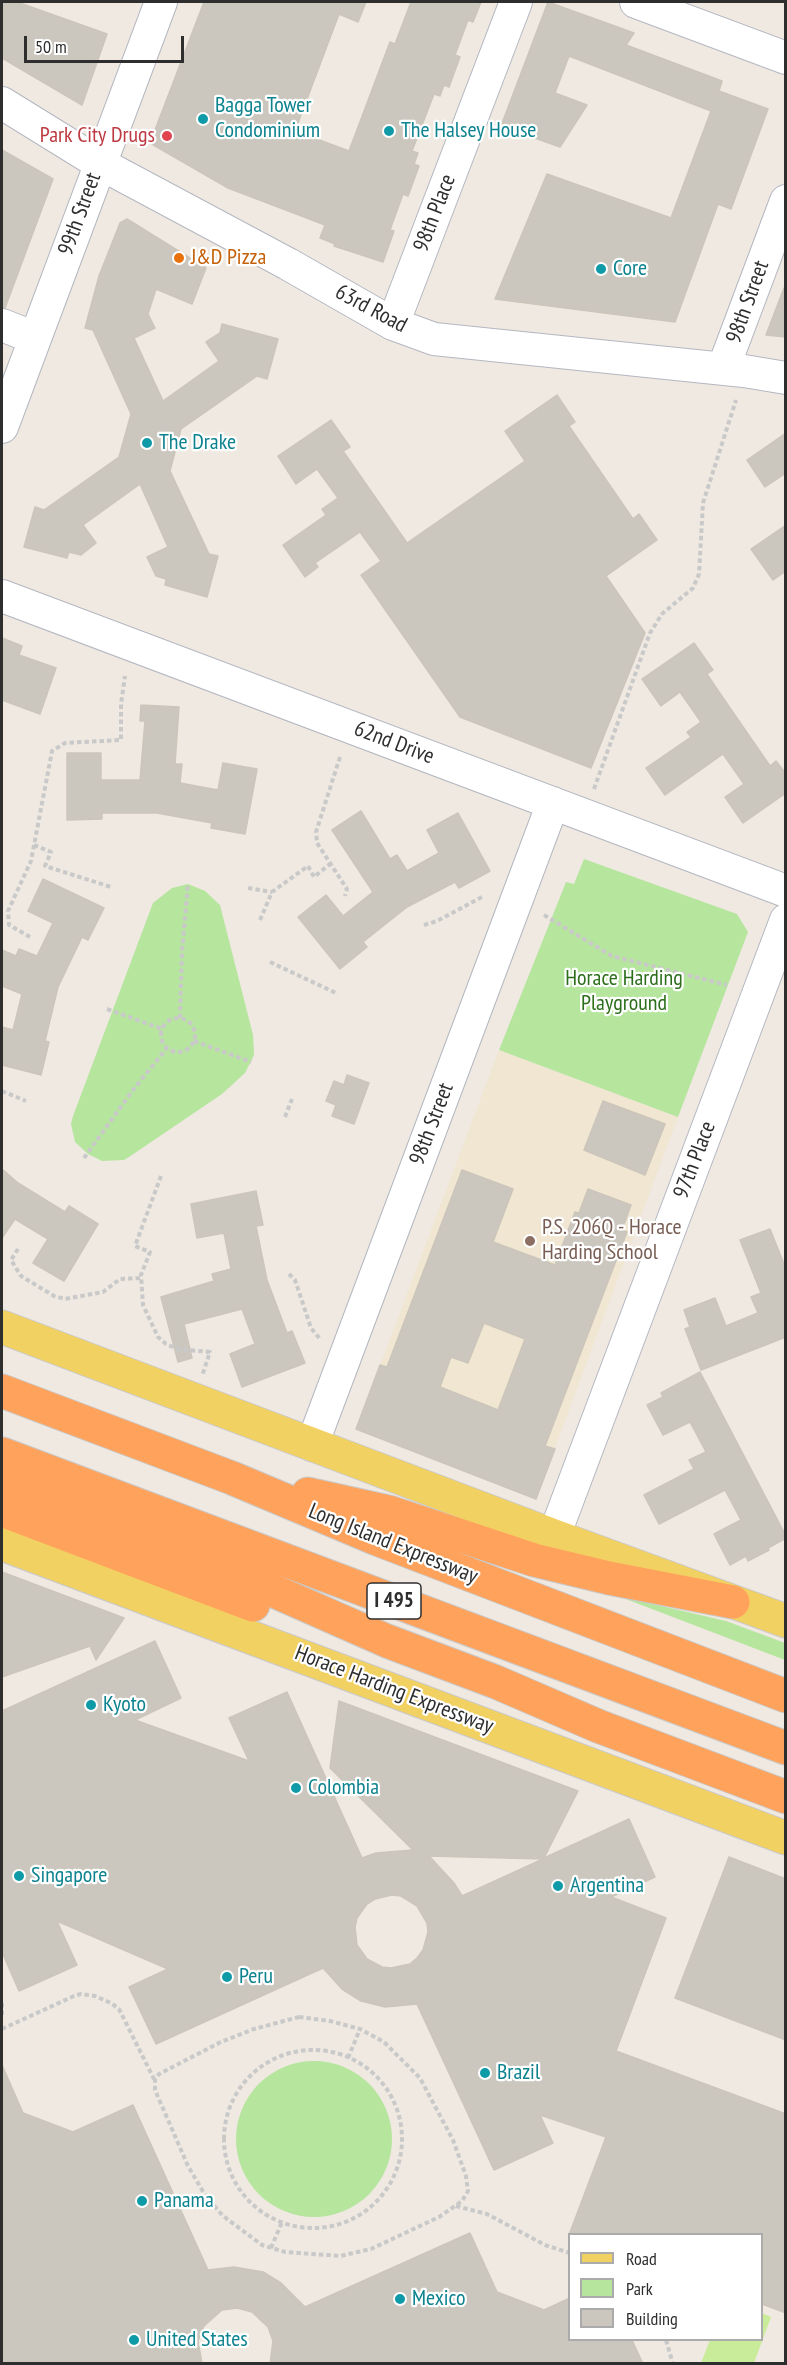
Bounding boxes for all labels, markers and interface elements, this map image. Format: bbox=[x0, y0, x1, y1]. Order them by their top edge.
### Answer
scale bar bbox=[27, 24, 188, 62]
text: 50 m bbox=[35, 35, 67, 58]
place label: Bagga Tower Condominium bbox=[215, 93, 320, 144]
marker: Bagga Tower Condominium bbox=[196, 112, 210, 126]
place label: The Halsey House bbox=[401, 118, 536, 144]
place label: Park City Drugs bbox=[40, 123, 155, 149]
marker: The Halsey House bbox=[382, 124, 396, 138]
marker: Park City Drugs bbox=[160, 129, 174, 143]
street label: 99th Street bbox=[53, 169, 107, 259]
street label: 98th Place bbox=[408, 171, 462, 255]
place label: J&D Pizza bbox=[191, 245, 266, 271]
marker: J&D Pizza bbox=[172, 251, 186, 265]
place label: Core bbox=[613, 256, 647, 282]
street label: 98th Street bbox=[721, 257, 775, 347]
marker: Core bbox=[594, 262, 608, 276]
street label: 63rd Road bbox=[331, 279, 411, 339]
place label: The Drake bbox=[159, 430, 236, 456]
marker: The Drake bbox=[140, 436, 154, 450]
street label: 62nd Drive bbox=[350, 716, 438, 770]
park label: Horace Harding Playground bbox=[565, 966, 683, 1017]
street label: 98th Street bbox=[404, 1079, 460, 1169]
street label: 97th Place bbox=[668, 1118, 722, 1202]
place label: P.S. 206Q - Horace Harding School bbox=[542, 1215, 682, 1266]
marker: P.S. 206Q - Horace Harding School bbox=[523, 1234, 537, 1248]
street label: Long Island Expressway bbox=[305, 1498, 481, 1590]
road number: I 495 bbox=[367, 1583, 421, 1619]
street label: Horace Harding Expressway bbox=[291, 1640, 497, 1740]
place label: Kyoto bbox=[103, 1692, 146, 1718]
marker: Kyoto bbox=[84, 1698, 98, 1712]
place label: Colombia bbox=[308, 1775, 379, 1801]
marker: Colombia bbox=[289, 1781, 303, 1795]
place label: Singapore bbox=[31, 1863, 107, 1889]
marker: Singapore bbox=[12, 1869, 26, 1883]
place label: Argentina bbox=[570, 1873, 644, 1899]
marker: Argentina bbox=[551, 1879, 565, 1893]
place label: Peru bbox=[239, 1964, 273, 1990]
marker: Peru bbox=[220, 1970, 234, 1984]
place label: Brazil bbox=[497, 2060, 540, 2086]
marker: Brazil bbox=[478, 2066, 492, 2080]
place label: Panama bbox=[154, 2188, 214, 2214]
marker: Panama bbox=[135, 2194, 149, 2208]
legend bbox=[568, 2233, 763, 2341]
text: Road bbox=[626, 2247, 657, 2270]
text: Park bbox=[626, 2277, 653, 2300]
place label: Mexico bbox=[412, 2286, 466, 2312]
marker: Mexico bbox=[393, 2292, 407, 2306]
text: Building bbox=[626, 2307, 678, 2330]
place label: United States bbox=[146, 2327, 248, 2353]
marker: United States bbox=[127, 2333, 141, 2347]

